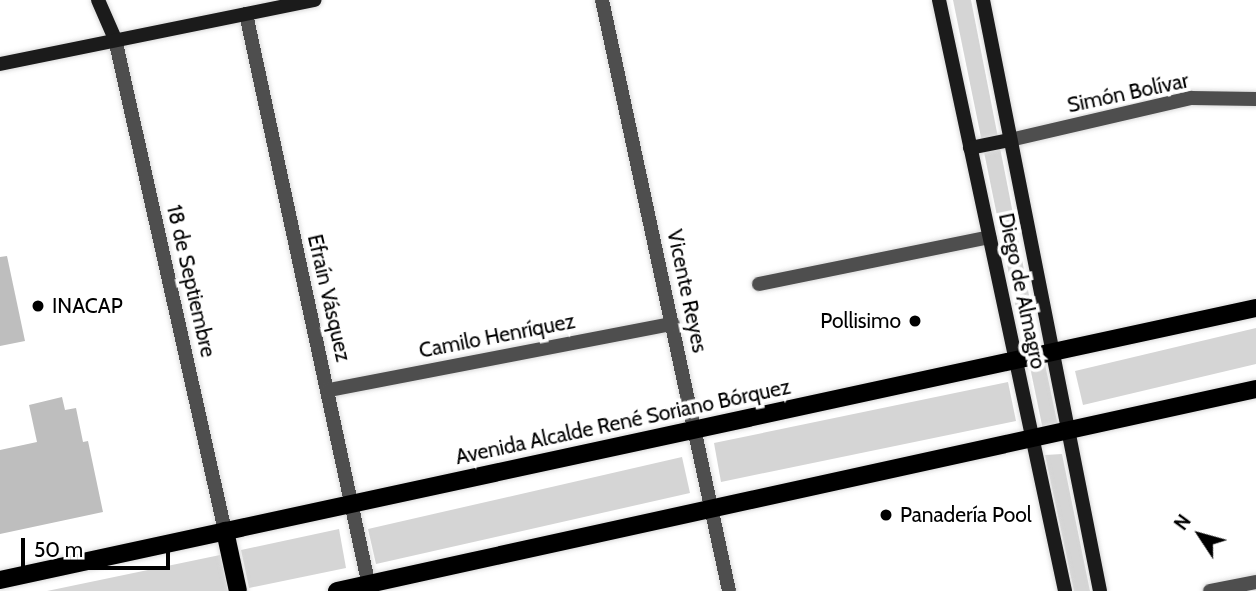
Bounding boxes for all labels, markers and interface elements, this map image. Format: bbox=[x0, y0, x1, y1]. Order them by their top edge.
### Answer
street label: Simón Bolívar bbox=[1065, 68, 1191, 118]
street label: 18 de Septiembre bbox=[161, 202, 221, 360]
street label: Diego de Almagro bbox=[993, 211, 1051, 371]
street label: Vicente Reyes bbox=[662, 227, 712, 355]
street label: Efraín Vásquez bbox=[302, 232, 356, 364]
place label: INACAP bbox=[52, 293, 123, 319]
marker: INACAP bbox=[30, 298, 46, 314]
place label: Pollisimo bbox=[820, 308, 901, 334]
street label: Camilo Henríquez bbox=[417, 309, 577, 363]
marker: Pollisimo bbox=[907, 313, 923, 329]
street label: Avenida Alcalde René Soriano Bórquez bbox=[453, 374, 793, 470]
north arrow bbox=[1165, 500, 1235, 570]
place label: Panadería Pool bbox=[900, 502, 1032, 528]
marker: Panadería Pool bbox=[878, 507, 894, 523]
text: N bbox=[1169, 510, 1196, 535]
scale bar bbox=[24, 524, 173, 568]
text: 50 m bbox=[34, 537, 83, 562]

